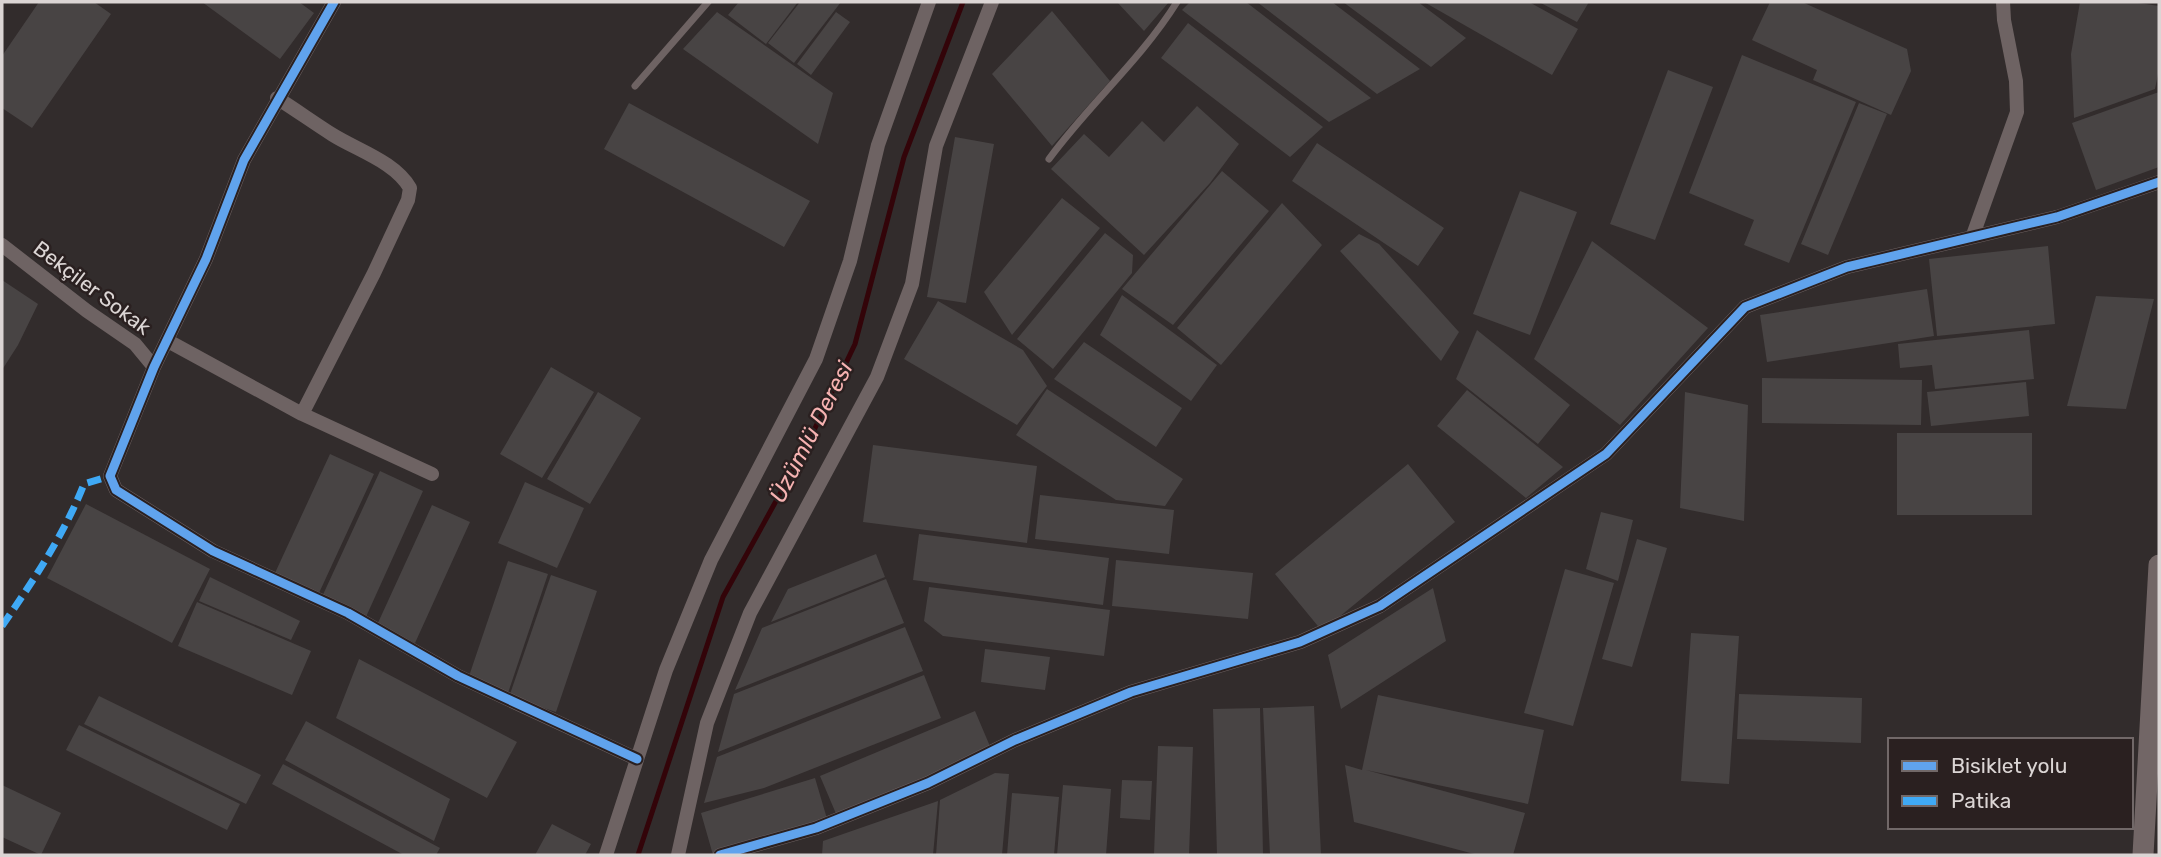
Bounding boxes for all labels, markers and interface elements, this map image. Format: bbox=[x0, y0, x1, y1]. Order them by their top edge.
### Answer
street label: Bekçiler Sokak bbox=[29, 235, 156, 340]
water label: Üzümlü Deresi bbox=[763, 355, 859, 507]
legend bbox=[1888, 738, 2133, 829]
text: Bisiklet yolu bbox=[1951, 753, 2067, 778]
text: Patika bbox=[1951, 788, 2011, 813]

